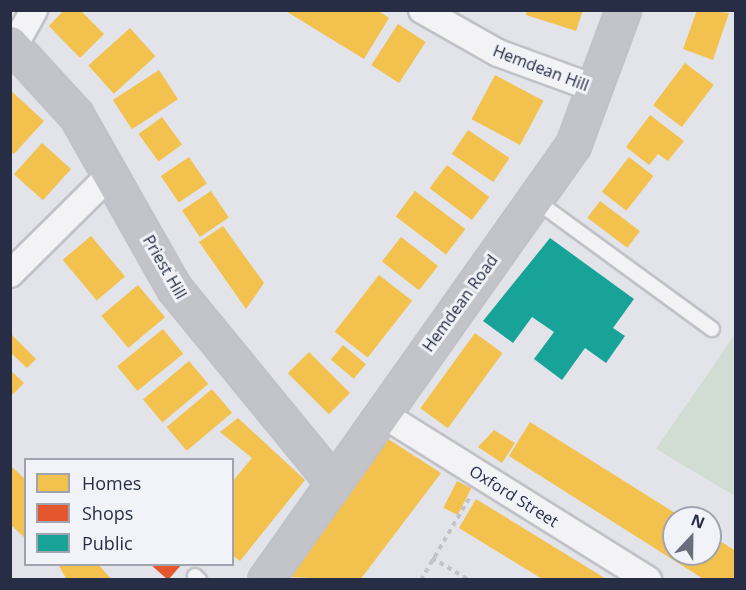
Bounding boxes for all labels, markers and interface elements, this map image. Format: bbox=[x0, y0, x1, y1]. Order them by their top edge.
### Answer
street label: Hemdean Hill bbox=[490, 41, 592, 95]
street label: Priest Hill bbox=[139, 232, 191, 302]
street label: Hemdean Road bbox=[418, 251, 502, 355]
legend bbox=[24, 458, 234, 566]
street label: Oxford Street bbox=[466, 461, 562, 531]
text: Homes bbox=[82, 471, 141, 495]
text: Shops bbox=[82, 501, 133, 525]
north arrow bbox=[662, 506, 722, 566]
text: N bbox=[688, 509, 708, 534]
text: Public bbox=[82, 531, 133, 555]

